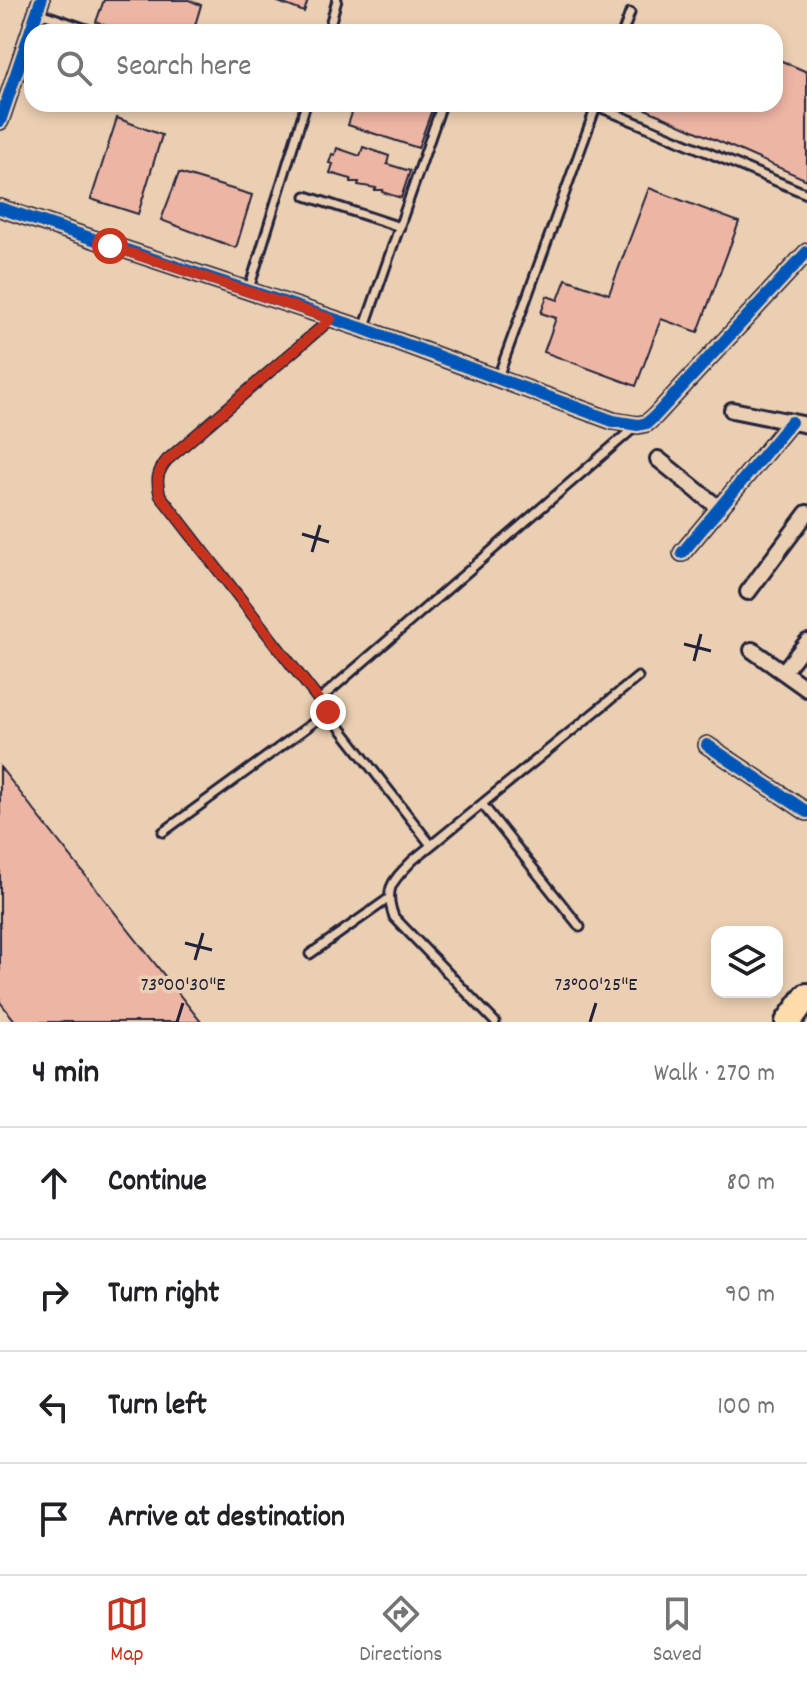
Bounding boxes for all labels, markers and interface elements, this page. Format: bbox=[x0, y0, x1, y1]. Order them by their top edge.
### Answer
search box bbox=[24, 24, 783, 112]
icon: search bbox=[52, 46, 96, 90]
text: Search here bbox=[116, 47, 252, 90]
route start bbox=[92, 228, 128, 264]
route end bbox=[310, 694, 346, 730]
map controls bbox=[711, 926, 783, 998]
button: layers bbox=[711, 926, 783, 998]
text: 73°00'30"E bbox=[141, 972, 225, 1000]
text: 73°00'25"E bbox=[555, 972, 637, 1000]
text: 4 min bbox=[32, 1050, 99, 1099]
text: Walk · 270 m bbox=[654, 1056, 775, 1093]
icon: ahead bbox=[32, 1161, 76, 1205]
text: Continue bbox=[108, 1162, 207, 1205]
text: 80 m bbox=[727, 1165, 775, 1202]
icon: right bbox=[32, 1273, 76, 1317]
text: Turn right bbox=[108, 1274, 219, 1317]
text: 90 m bbox=[725, 1277, 775, 1314]
icon: left bbox=[32, 1385, 76, 1429]
text: Turn left bbox=[108, 1386, 207, 1429]
text: 100 m bbox=[717, 1389, 775, 1426]
icon: arrive bbox=[32, 1497, 76, 1541]
text: Arrive at destination bbox=[108, 1498, 345, 1541]
tab: Map bbox=[105, 1592, 149, 1671]
tab: Directions bbox=[359, 1592, 443, 1671]
tab: Saved bbox=[653, 1592, 702, 1671]

